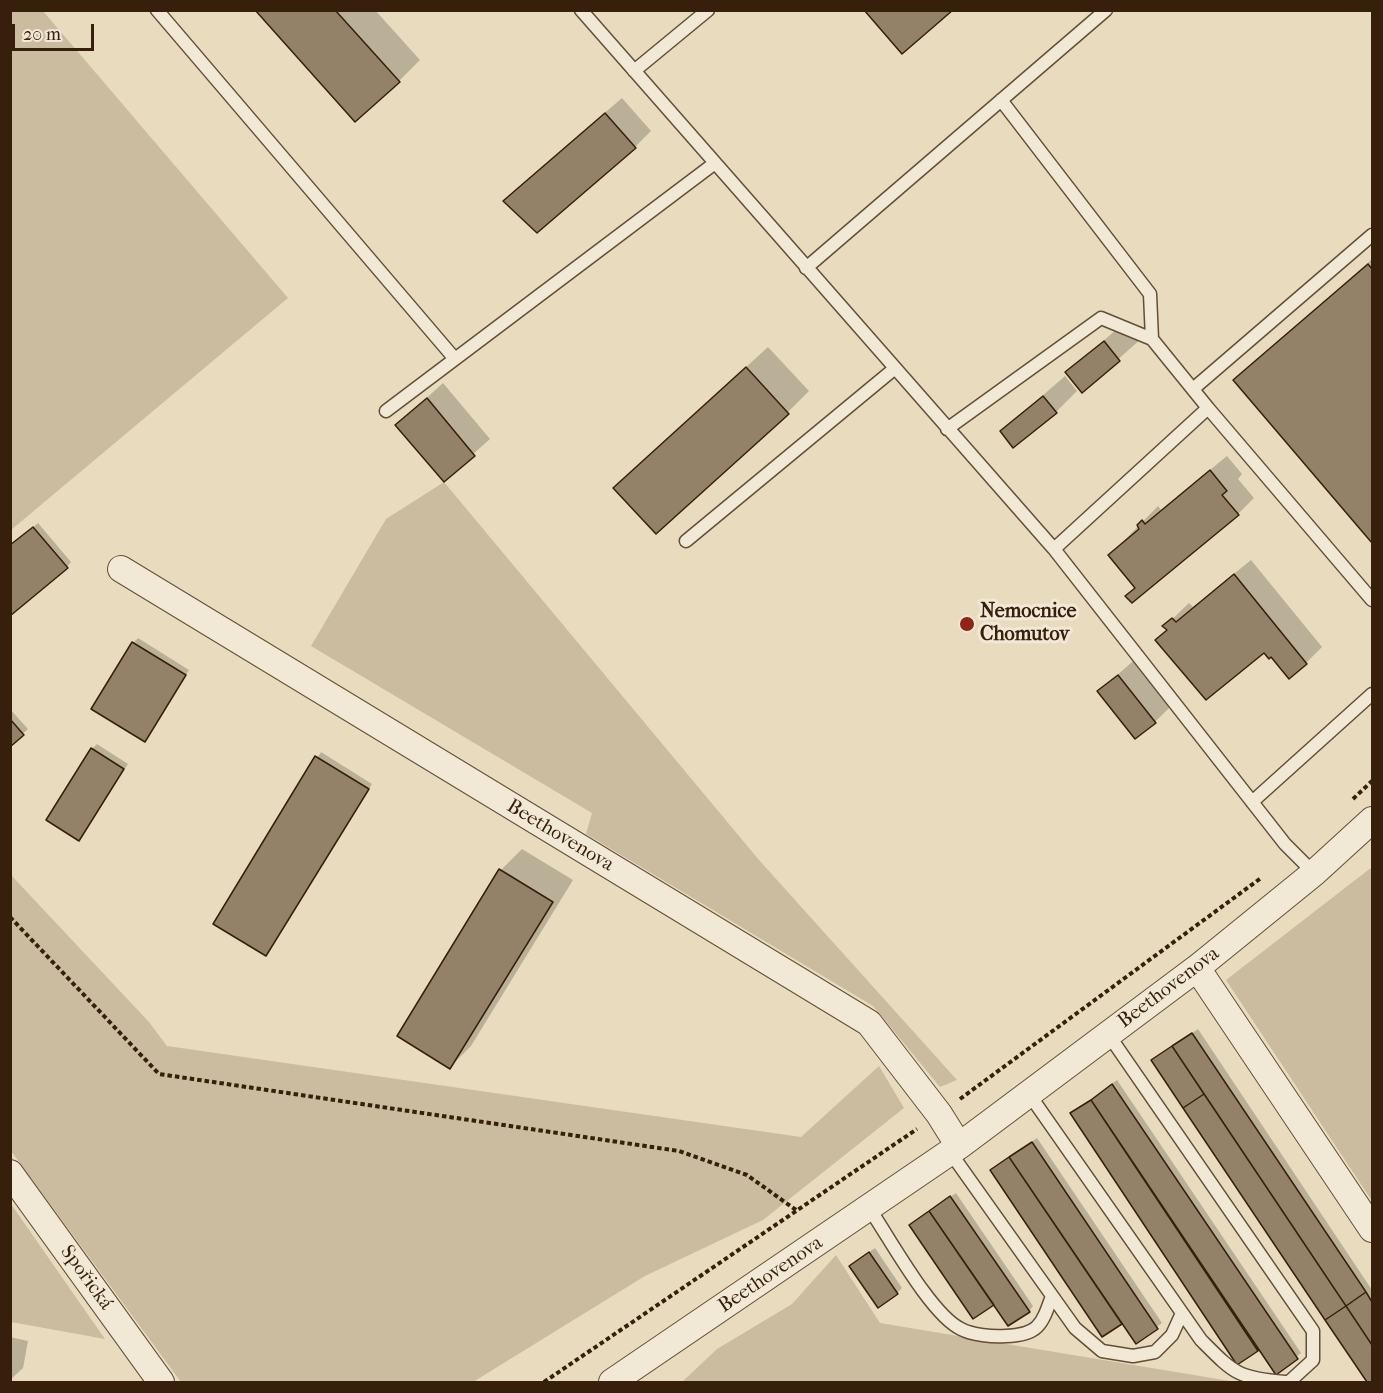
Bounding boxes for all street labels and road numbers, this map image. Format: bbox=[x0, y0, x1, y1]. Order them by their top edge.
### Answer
street label: Beethovenova bbox=[502, 795, 618, 877]
street label: Beethovenova bbox=[1114, 942, 1224, 1034]
street label: Beethovenova bbox=[714, 1231, 828, 1319]
street label: Spořická bbox=[55, 1241, 117, 1315]

